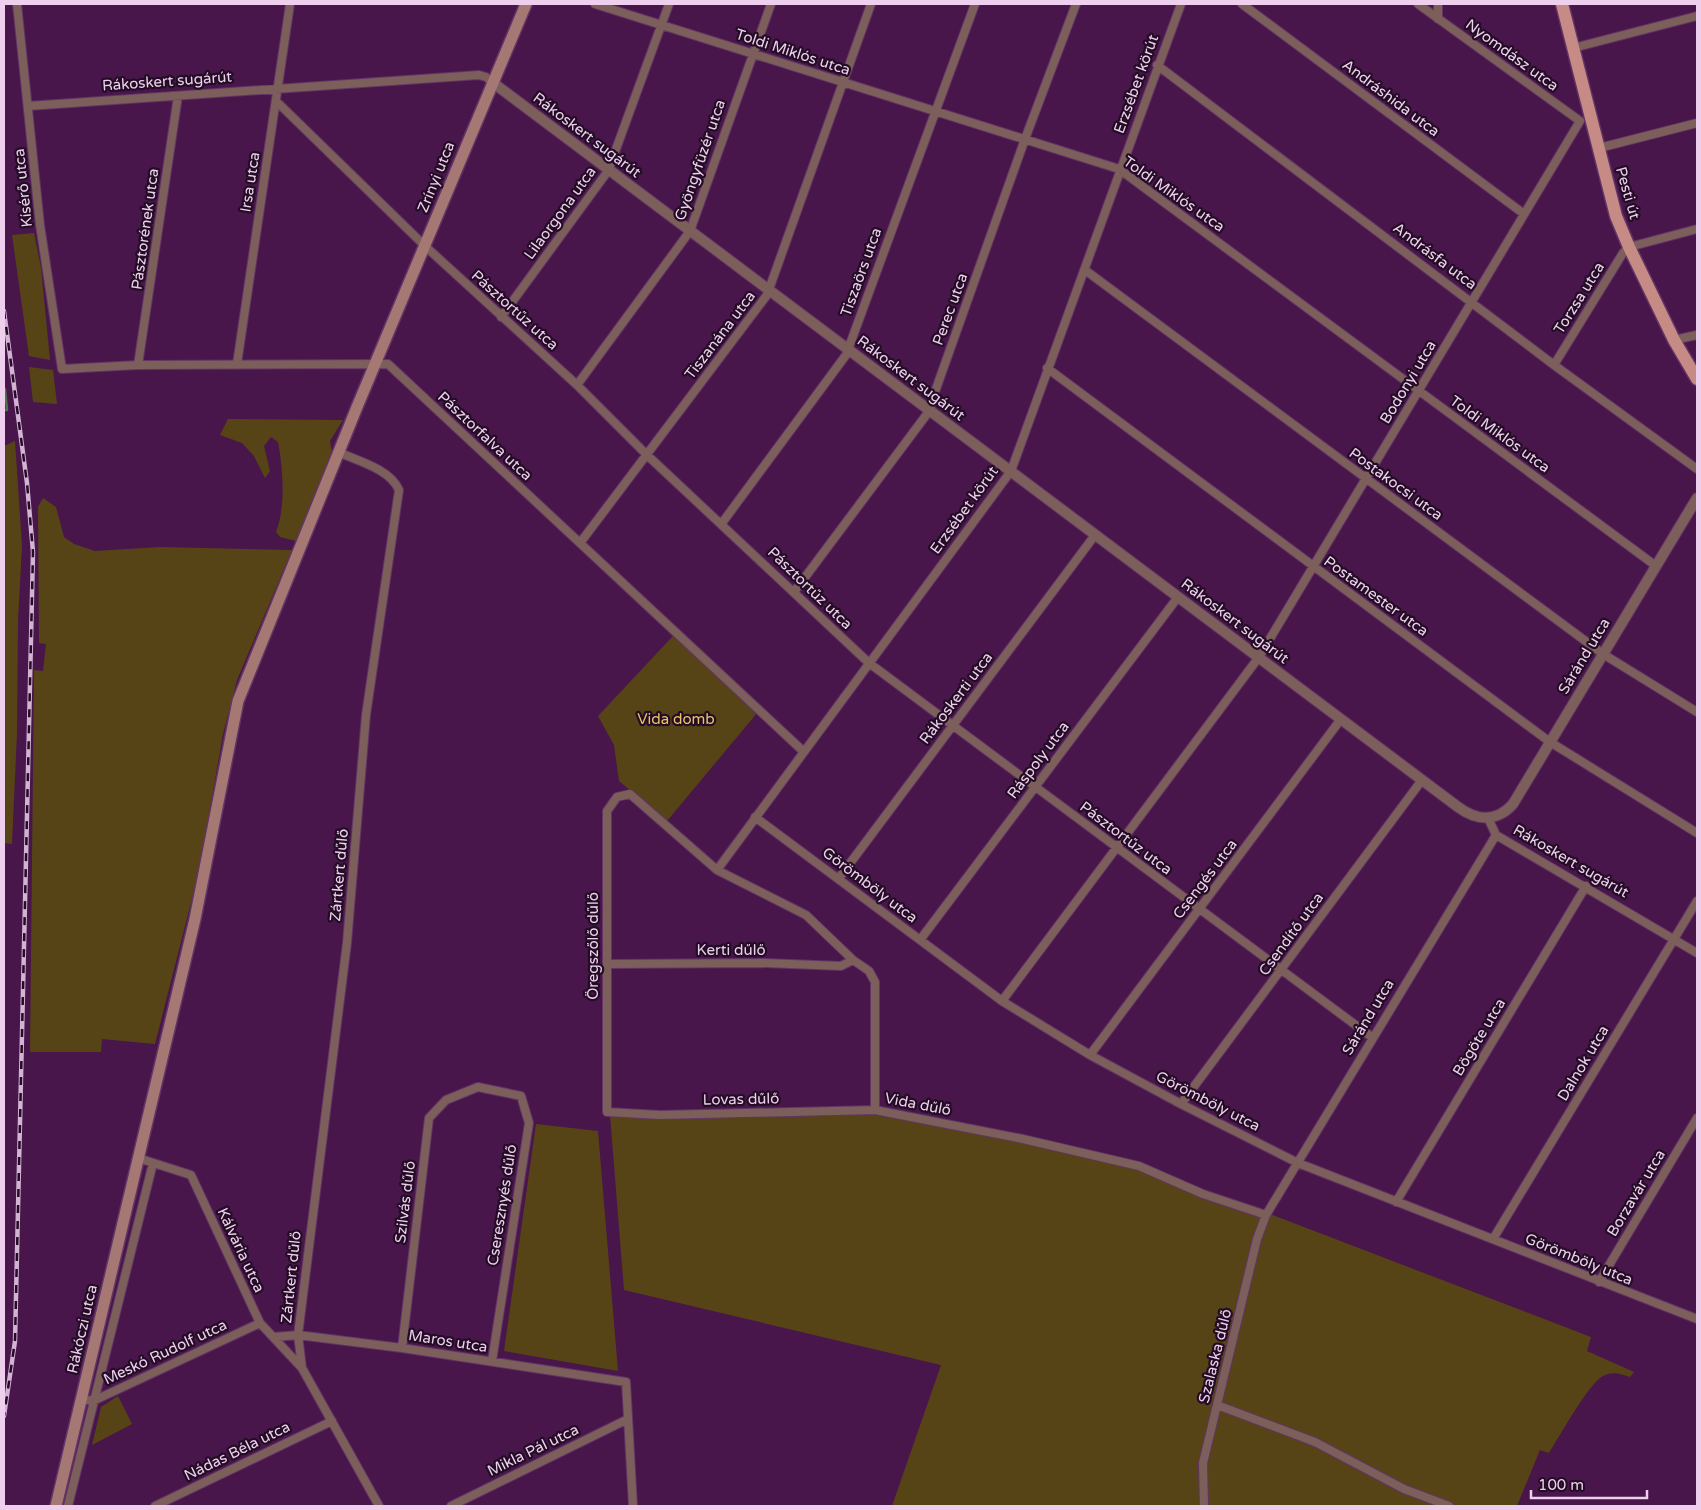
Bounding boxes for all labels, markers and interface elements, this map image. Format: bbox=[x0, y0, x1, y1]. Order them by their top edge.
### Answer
street label: Nyomdász utca bbox=[1462, 15, 1562, 95]
street label: Toldi Miklós utca bbox=[733, 25, 853, 79]
street label: Erzsébet körút bbox=[1110, 32, 1162, 136]
street label: Andráshida utca bbox=[1339, 56, 1443, 140]
street label: Rákoskert sugárút bbox=[101, 67, 233, 95]
street label: Rákoskert sugárút bbox=[530, 89, 645, 182]
street label: Gyöngyfüzér utca bbox=[671, 97, 729, 223]
street label: Zrínyi utca bbox=[414, 139, 458, 215]
street label: Kísérő utca bbox=[10, 148, 36, 228]
street label: Irsa utca bbox=[236, 151, 264, 213]
street label: Toldi Miklós utca bbox=[1120, 152, 1228, 236]
street label: Lilaorgona utca bbox=[520, 163, 600, 263]
street label: Pesti út bbox=[1612, 165, 1644, 222]
street label: Pásztorének utca bbox=[128, 167, 162, 291]
street label: Andrásfa utca bbox=[1390, 219, 1480, 293]
street label: Tiszaörs utca bbox=[837, 225, 885, 319]
street label: Torzsa utca bbox=[1550, 259, 1608, 337]
street label: Pásztortűz utca bbox=[468, 266, 562, 354]
street label: Perec utca bbox=[929, 270, 971, 348]
street label: Tiszanána utca bbox=[681, 287, 759, 383]
street label: Rákoskert sugárút bbox=[854, 332, 969, 425]
street label: Bodonyi utca bbox=[1376, 337, 1440, 427]
street label: Pásztorfalva utca bbox=[434, 388, 536, 484]
street label: Toldi Miklós utca bbox=[1446, 392, 1554, 476]
street label: Postakocsi utca bbox=[1346, 444, 1446, 524]
street label: Erzsébet körút bbox=[926, 463, 1002, 557]
street label: Pásztortűz utca bbox=[764, 543, 856, 633]
street label: Postamester utca bbox=[1320, 552, 1432, 640]
street label: Rákoskert sugárút bbox=[1178, 575, 1293, 668]
street label: Sáránd utca bbox=[1554, 615, 1614, 697]
street label: Rákoskerti utca bbox=[916, 649, 996, 747]
park label: Vida domb bbox=[637, 710, 715, 728]
street label: Ráspoly utca bbox=[1003, 718, 1073, 802]
street label: Pásztortűz utca bbox=[1076, 798, 1176, 878]
street label: Rákoskert sugárút bbox=[1510, 821, 1632, 901]
street label: Zártkert dűlő bbox=[326, 828, 352, 922]
street label: Csengés utca bbox=[1169, 836, 1241, 922]
street label: Görömböly utca bbox=[819, 843, 921, 927]
street label: Csendítő utca bbox=[1255, 889, 1327, 979]
street label: Öregszőlő dűlő bbox=[584, 892, 602, 1000]
street label: Kerti dűlő bbox=[696, 941, 766, 959]
street label: Sáránd utca bbox=[1338, 976, 1398, 1058]
street label: Bögöte utca bbox=[1449, 995, 1509, 1079]
street label: Dalnok utca bbox=[1553, 1022, 1613, 1104]
street label: Görömböly utca bbox=[1153, 1067, 1263, 1135]
street label: Lovas dűlő bbox=[703, 1089, 779, 1109]
street label: Vida dűlő bbox=[883, 1089, 953, 1119]
street label: Cseresznyés dűlő bbox=[484, 1143, 520, 1267]
street label: Borzavár utca bbox=[1603, 1146, 1669, 1240]
street label: Szilvás dűlő bbox=[391, 1160, 419, 1244]
street label: Kálvária utca bbox=[214, 1205, 268, 1295]
street label: Görömböly utca bbox=[1523, 1229, 1635, 1289]
street label: Zártkert dűlő bbox=[277, 1230, 305, 1324]
street label: Rákóczi utca bbox=[63, 1283, 101, 1375]
street label: Szalaska dűlő bbox=[1195, 1307, 1235, 1405]
street label: Meskó Rudolf utca bbox=[100, 1316, 230, 1388]
street label: Maros utca bbox=[407, 1326, 489, 1356]
street label: Nádas Béla utca bbox=[181, 1418, 293, 1484]
street label: Mikla Pál utca bbox=[484, 1420, 582, 1480]
scale bar bbox=[1531, 1468, 1647, 1500]
text: 100 m bbox=[1538, 1476, 1584, 1494]

